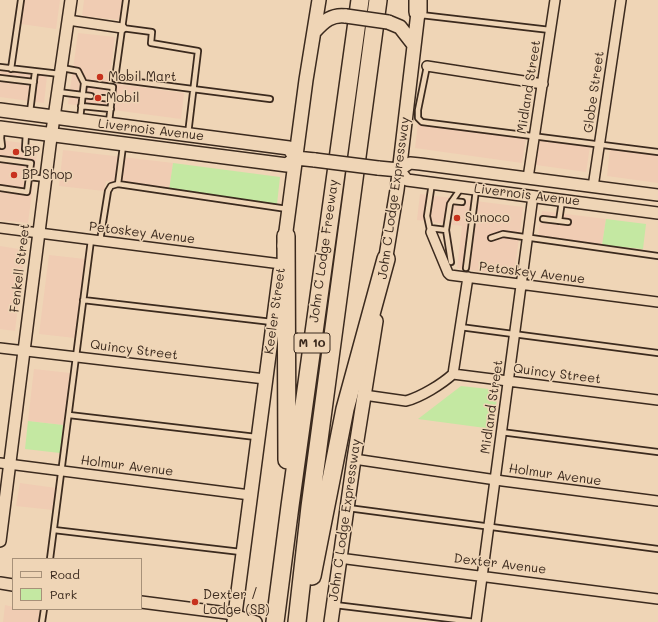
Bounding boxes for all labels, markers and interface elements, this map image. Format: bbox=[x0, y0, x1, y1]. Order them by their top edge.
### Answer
street label: Midland Street bbox=[514, 39, 544, 135]
street label: Globe Street bbox=[581, 50, 607, 134]
place label: Mobil Mart bbox=[108, 69, 176, 85]
marker: Mobil Mart bbox=[95, 72, 105, 82]
place label: Mobil bbox=[106, 90, 140, 106]
marker: Mobil bbox=[93, 93, 103, 103]
street label: Livernois Avenue bbox=[97, 116, 205, 144]
street label: John C Lodge Expressway bbox=[375, 116, 413, 280]
place label: BP bbox=[24, 144, 40, 160]
marker: BP bbox=[11, 147, 21, 157]
place label: BP Shop bbox=[22, 167, 73, 183]
marker: BP Shop bbox=[9, 170, 19, 180]
street label: John C Lodge Freeway bbox=[306, 178, 342, 324]
street label: Livernois Avenue bbox=[473, 181, 581, 209]
place label: Sunoco bbox=[465, 210, 510, 226]
marker: Sunoco bbox=[452, 213, 462, 223]
street label: Petoskey Avenue bbox=[88, 219, 196, 247]
street label: Fenkell Street bbox=[7, 223, 33, 313]
street label: Petoskey Avenue bbox=[478, 259, 586, 287]
street label: Keeler Street bbox=[261, 267, 289, 355]
road number: M 10 bbox=[294, 333, 330, 353]
street label: Quincy Street bbox=[89, 337, 179, 363]
street label: Midland Street bbox=[478, 359, 506, 455]
street label: Quincy Street bbox=[512, 361, 602, 387]
street label: John C Lodge Expressway bbox=[326, 438, 364, 602]
street label: Holmur Avenue bbox=[80, 453, 174, 479]
street label: Holmur Avenue bbox=[508, 461, 602, 489]
street label: Dexter Avenue bbox=[453, 551, 547, 577]
legend bbox=[12, 558, 142, 610]
text: Road bbox=[50, 566, 80, 582]
text: Park bbox=[50, 586, 77, 602]
place label: Dexter / Lodge (SB) bbox=[203, 587, 270, 618]
marker: Dexter / Lodge (SB) bbox=[190, 597, 200, 607]

